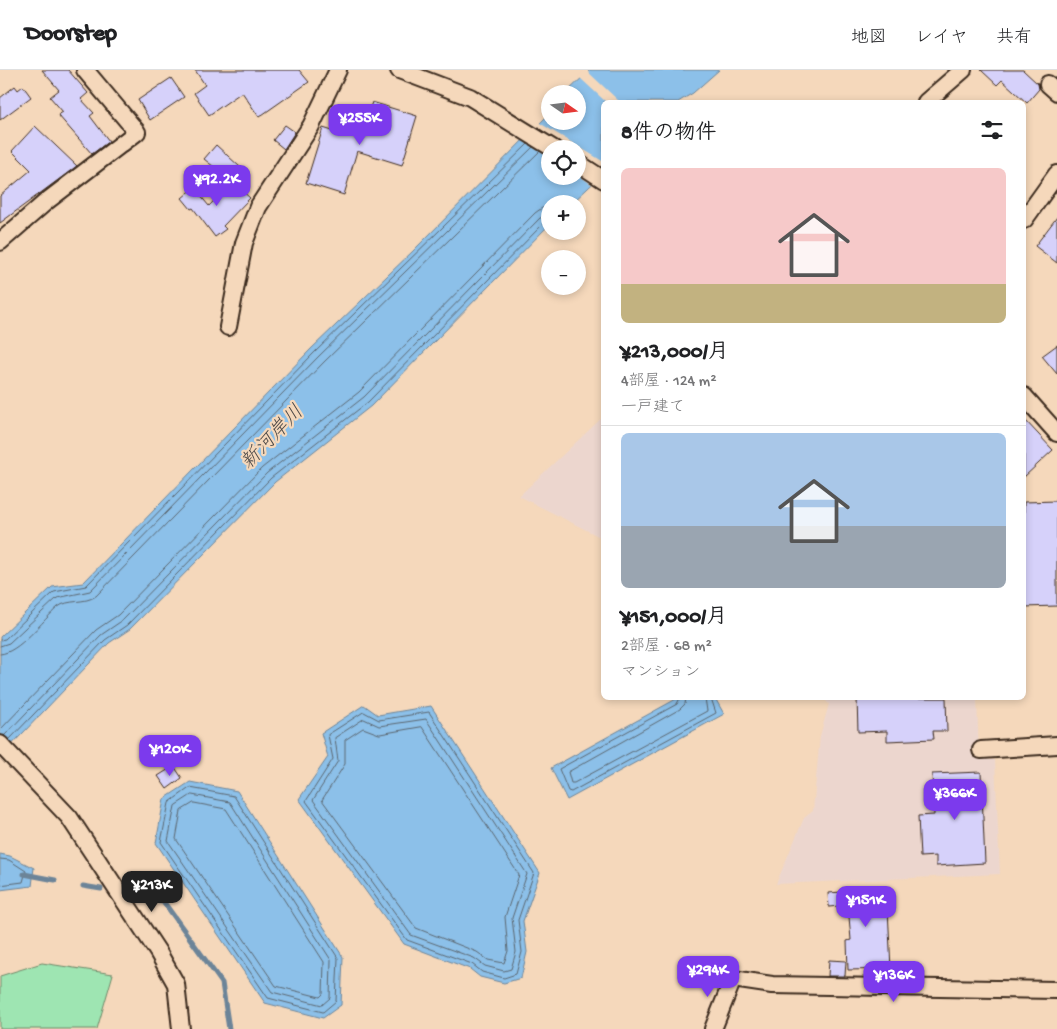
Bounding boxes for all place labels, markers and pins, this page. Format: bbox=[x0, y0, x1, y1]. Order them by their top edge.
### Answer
pin: ¥255K bbox=[325, 104, 395, 146]
pin: ¥92.2K bbox=[176, 164, 258, 207]
pin: ¥120K bbox=[135, 734, 205, 777]
pin: ¥366K bbox=[920, 778, 990, 821]
pin: ¥213K bbox=[117, 870, 187, 913]
pin: ¥151K bbox=[831, 886, 901, 928]
pin: ¥294K bbox=[673, 956, 743, 998]
pin: ¥136K bbox=[859, 960, 929, 1003]

